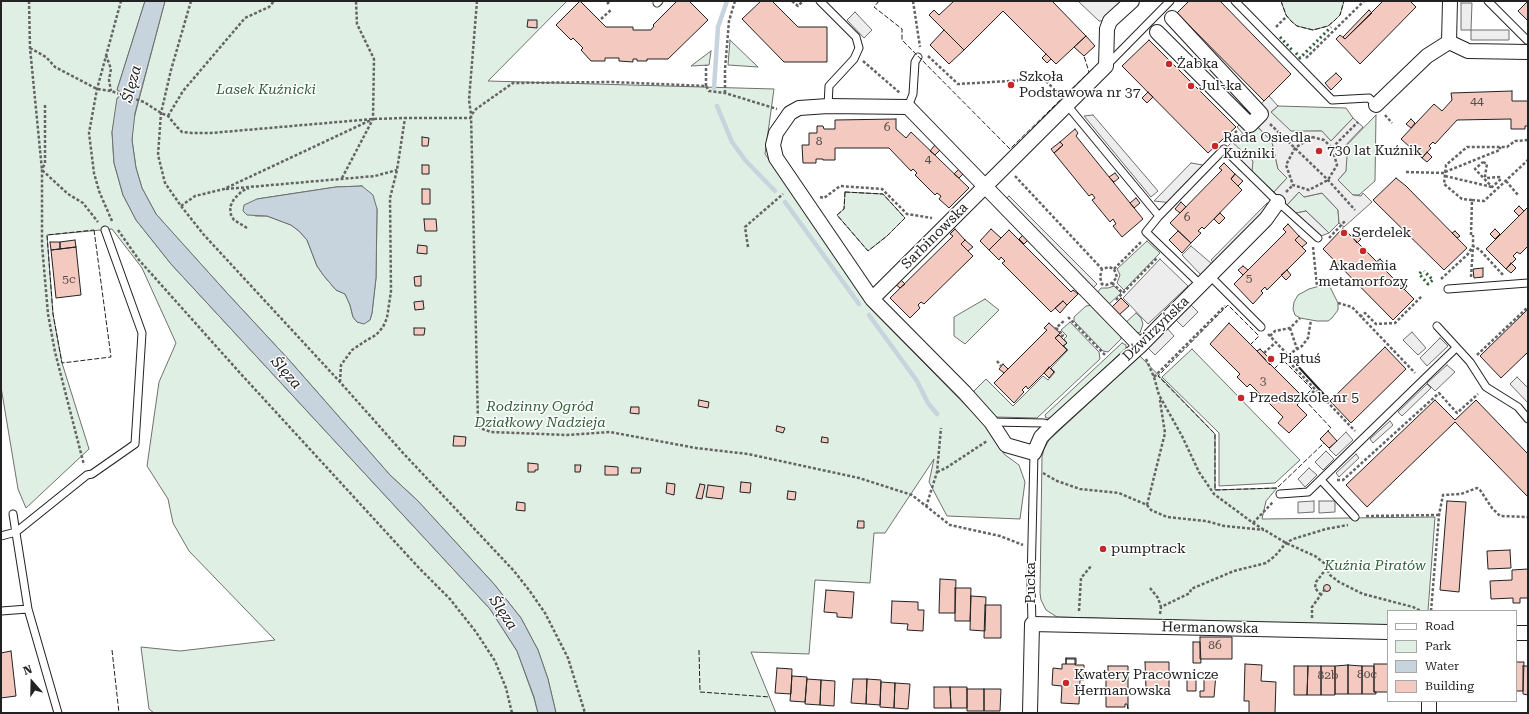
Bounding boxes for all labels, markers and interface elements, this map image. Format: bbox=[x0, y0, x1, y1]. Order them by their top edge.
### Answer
place label: Żabka bbox=[1177, 56, 1218, 72]
marker: Żabka bbox=[1164, 59, 1174, 69]
water label: Ślęza bbox=[118, 63, 146, 105]
place label: Szkoła Podstawowa nr 37 bbox=[1019, 69, 1140, 102]
place label: Jul-ka bbox=[1199, 78, 1242, 94]
marker: Szkoła Podstawowa nr 37 bbox=[1006, 80, 1016, 90]
marker: Jul-ka bbox=[1186, 81, 1196, 91]
park label: Lasek Kuźnicki bbox=[216, 82, 316, 98]
house number: 44 bbox=[1470, 94, 1484, 108]
house number: 6 bbox=[884, 120, 890, 134]
place label: Rada Osiedla Kuźniki bbox=[1223, 130, 1311, 162]
house number: 8 bbox=[816, 134, 822, 148]
marker: Rada Osiedla Kuźniki bbox=[1210, 141, 1220, 151]
place label: 730 lat Kuźnik bbox=[1327, 143, 1422, 159]
marker: 730 lat Kuźnik bbox=[1314, 146, 1324, 156]
house number: 4 bbox=[925, 152, 931, 166]
street label: Sarbinowska bbox=[898, 199, 972, 273]
house number: 6 bbox=[1184, 210, 1190, 224]
place label: Serdelek bbox=[1352, 225, 1411, 241]
marker: Serdelek bbox=[1339, 228, 1349, 238]
marker: Akademia metamorfozy bbox=[1358, 246, 1368, 256]
place label: Akademia metamorfozy bbox=[1318, 258, 1408, 290]
house number: 5 bbox=[1246, 271, 1252, 285]
house number: 5c bbox=[62, 272, 76, 286]
street label: Dźwirzyńska bbox=[1119, 293, 1193, 365]
place label: Piątuś bbox=[1279, 351, 1321, 367]
water label: Ślęza bbox=[267, 353, 305, 393]
marker: Piątuś bbox=[1266, 354, 1276, 364]
house number: 3 bbox=[1260, 374, 1266, 388]
place label: Przedszkole nr 5 bbox=[1249, 390, 1359, 406]
marker: Przedszkole nr 5 bbox=[1236, 393, 1246, 403]
park label: Rodzinny Ogród Działkowy Nadzieja bbox=[474, 399, 606, 432]
place label: pumptrack bbox=[1111, 541, 1186, 557]
marker: pumptrack bbox=[1098, 544, 1108, 554]
park label: Kuźnia Piratów bbox=[1324, 558, 1426, 574]
street label: Pucka bbox=[1023, 562, 1039, 604]
water label: Ślęza bbox=[485, 592, 521, 634]
legend bbox=[1387, 610, 1517, 702]
street label: Hermanowska bbox=[1161, 619, 1259, 637]
text: Road bbox=[1425, 619, 1454, 633]
house number: 86 bbox=[1208, 638, 1222, 652]
text: Park bbox=[1425, 639, 1451, 653]
text: Water bbox=[1425, 659, 1459, 673]
north arrow bbox=[12, 662, 52, 702]
text: N bbox=[22, 663, 34, 678]
place label: Kwatery Pracownicze Hermanowska bbox=[1074, 667, 1218, 700]
house number: 80c bbox=[1357, 667, 1377, 681]
house number: 82b bbox=[1317, 668, 1339, 682]
marker: Kwatery Pracownicze Hermanowska bbox=[1061, 678, 1071, 688]
text: Building bbox=[1425, 679, 1474, 693]

